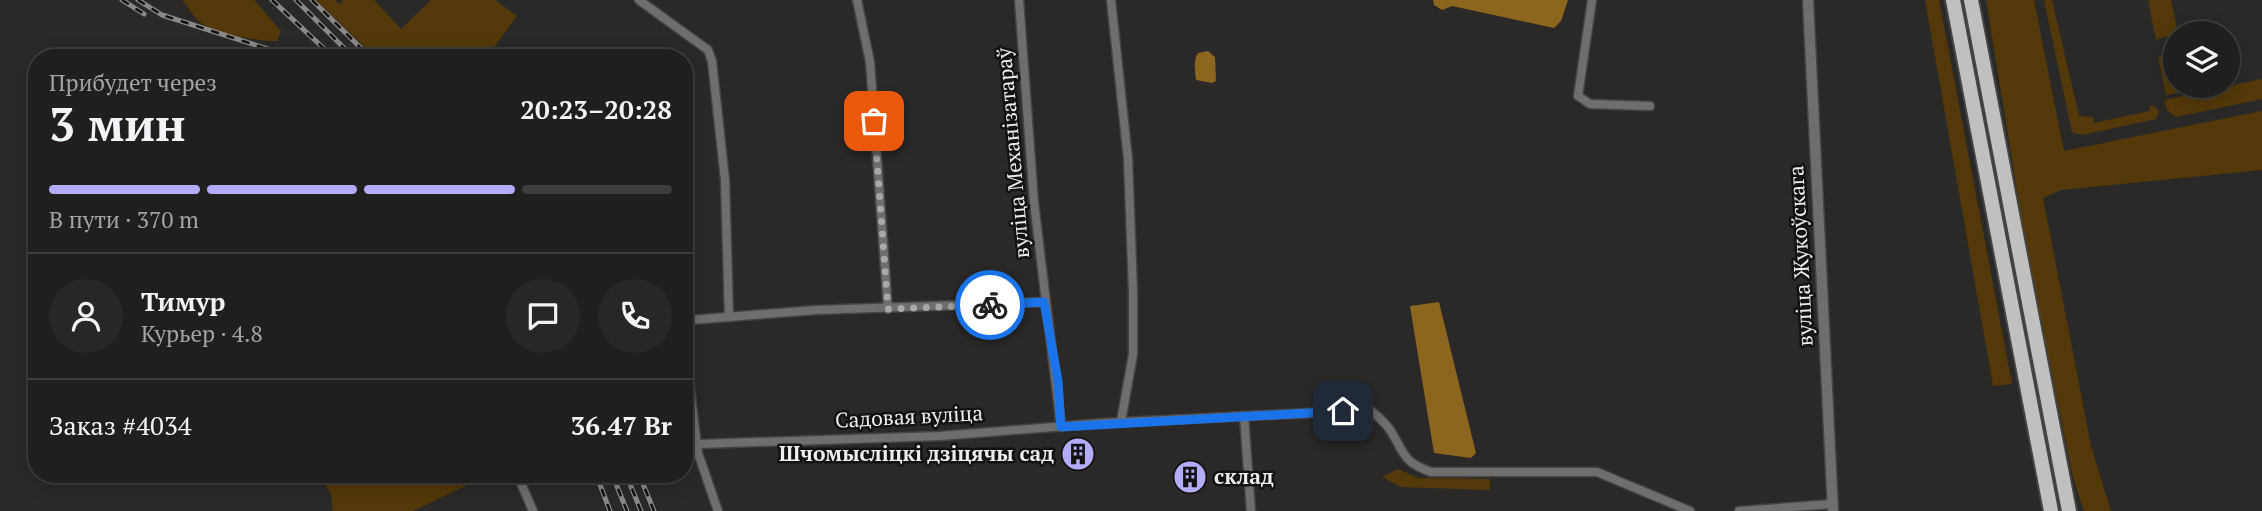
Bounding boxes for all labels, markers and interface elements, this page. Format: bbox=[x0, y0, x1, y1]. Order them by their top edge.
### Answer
map controls bbox=[2163, 21, 2240, 98]
button: layers bbox=[2163, 21, 2240, 98]
street label: вуліца Механізатараў bbox=[989, 46, 1035, 260]
text: Прибудет через bbox=[49, 67, 217, 98]
pin bbox=[844, 91, 904, 151]
text: 20:23–20:28 bbox=[520, 92, 672, 126]
text: 3 мин bbox=[49, 93, 186, 154]
icon: bag bbox=[855, 102, 893, 140]
street label: вуліца Жукоўскага bbox=[1781, 165, 1819, 347]
text: В пути · 370 m bbox=[49, 204, 199, 235]
courier bbox=[955, 270, 1025, 340]
button: person bbox=[49, 279, 123, 353]
button: chat bbox=[506, 279, 580, 353]
button: phone bbox=[598, 279, 672, 353]
text: Тимур bbox=[141, 284, 225, 318]
icon: bike bbox=[971, 286, 1009, 324]
text: Курьер · 4.8 bbox=[141, 318, 263, 349]
pin bbox=[1313, 381, 1373, 441]
icon: home bbox=[1324, 392, 1362, 430]
street label: Садовая вуліца bbox=[834, 398, 984, 434]
text: Заказ #4034 bbox=[49, 408, 192, 442]
text: 36.47 Br bbox=[570, 408, 672, 442]
building icon: Шчомысліцкі дзіцячы сад bbox=[1059, 435, 1097, 473]
place label: Шчомысліцкі дзіцячы сад bbox=[779, 439, 1054, 467]
building icon: склад bbox=[1171, 458, 1209, 496]
place label: склад bbox=[1214, 462, 1274, 490]

